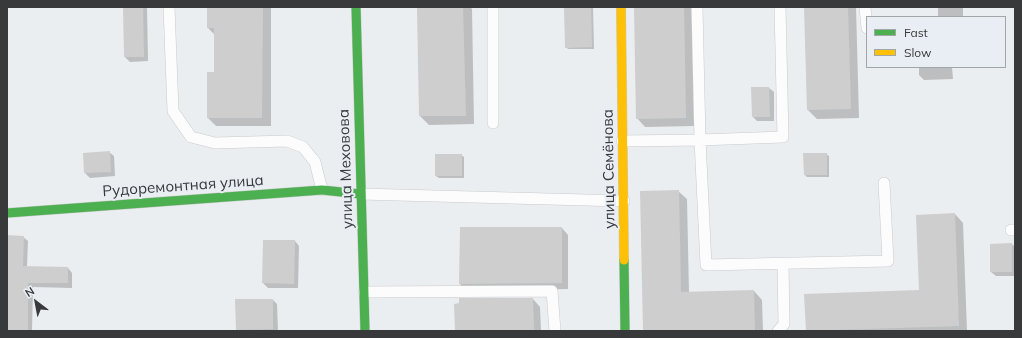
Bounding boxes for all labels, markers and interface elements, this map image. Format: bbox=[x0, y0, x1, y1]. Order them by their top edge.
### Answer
legend bbox=[866, 16, 1006, 68]
text: Fast bbox=[904, 25, 928, 40]
text: Slow bbox=[904, 45, 932, 60]
street label: улица Меховова bbox=[335, 109, 357, 229]
street label: улица Семёнова bbox=[599, 109, 619, 229]
street label: Рудоремонтная улица bbox=[102, 171, 264, 201]
north arrow bbox=[16, 282, 56, 322]
text: N bbox=[22, 284, 37, 300]

